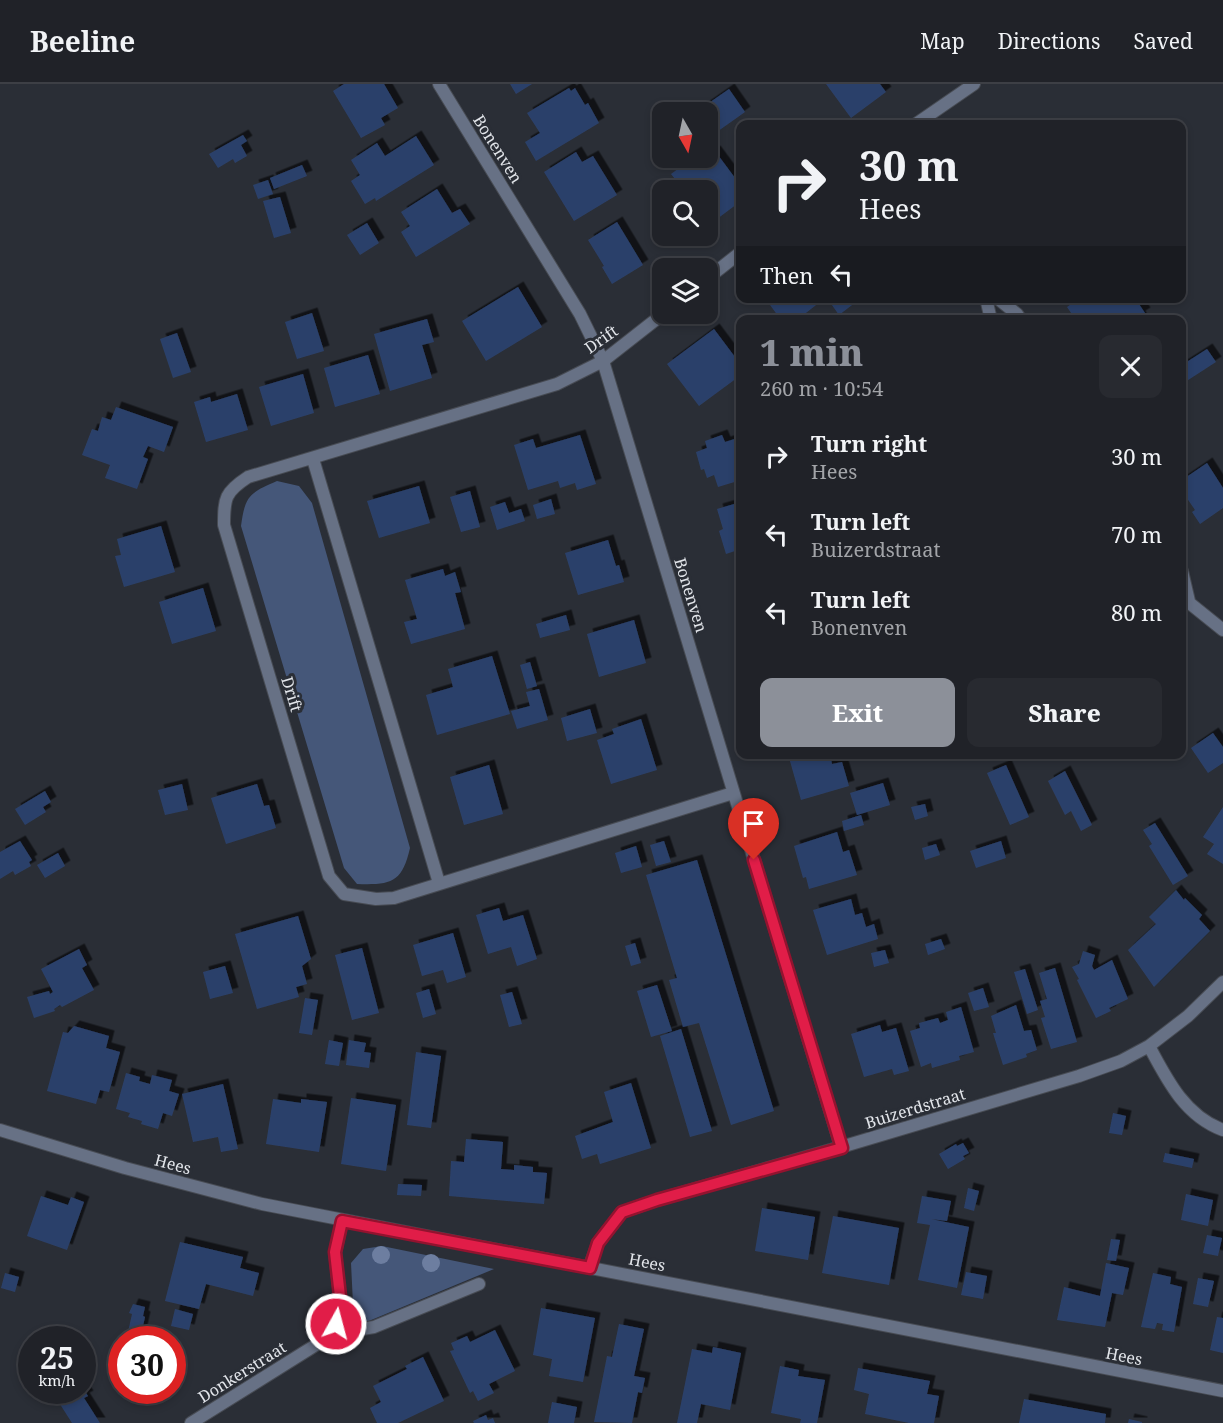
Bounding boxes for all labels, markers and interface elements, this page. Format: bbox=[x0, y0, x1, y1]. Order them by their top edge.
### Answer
text: Beeline bbox=[30, 22, 135, 60]
text: Map bbox=[920, 27, 965, 55]
text: Directions bbox=[998, 27, 1100, 55]
text: Saved bbox=[1133, 27, 1193, 55]
north arrow bbox=[652, 102, 718, 168]
map controls bbox=[652, 102, 718, 324]
street label: Bonenven bbox=[468, 111, 528, 187]
text: 30 m bbox=[859, 136, 959, 193]
icon: right bbox=[760, 144, 838, 222]
button: search bbox=[652, 180, 718, 246]
text: Hees bbox=[859, 190, 921, 227]
button: layers bbox=[652, 258, 718, 324]
icon: left bbox=[825, 258, 858, 291]
text: Then bbox=[760, 260, 813, 290]
street label: Drift bbox=[580, 320, 622, 358]
text: 1 min bbox=[760, 328, 863, 377]
button: close bbox=[1099, 335, 1162, 398]
text: 260 m · 10:54 bbox=[760, 375, 883, 402]
text: Turn right bbox=[811, 428, 927, 458]
icon: right bbox=[760, 440, 793, 473]
text: 30 m bbox=[1111, 441, 1162, 471]
text: Hees bbox=[811, 458, 857, 485]
text: Turn left bbox=[811, 506, 910, 536]
icon: left bbox=[760, 518, 793, 551]
text: 70 m bbox=[1111, 519, 1162, 549]
text: Buizerdstraat bbox=[811, 536, 940, 563]
street label: Bonenven bbox=[669, 555, 713, 635]
text: Turn left bbox=[811, 584, 910, 614]
icon: left bbox=[760, 596, 793, 629]
text: 80 m bbox=[1111, 597, 1162, 627]
text: Bonenven bbox=[811, 614, 907, 641]
street label: Drift bbox=[276, 674, 308, 715]
button: Exit bbox=[760, 678, 955, 747]
button: Share bbox=[967, 678, 1162, 747]
pin bbox=[728, 798, 779, 860]
icon: arrive bbox=[737, 807, 770, 840]
street label: Buizerdstraat bbox=[862, 1082, 968, 1134]
street label: Hees bbox=[152, 1149, 194, 1179]
street label: Hees bbox=[627, 1248, 667, 1276]
position arrow bbox=[304, 1292, 368, 1356]
speed limit sign: 30 bbox=[108, 1326, 186, 1404]
street label: Donkerstraat bbox=[194, 1336, 291, 1408]
text: 25 bbox=[40, 1337, 74, 1378]
street label: Hees bbox=[1104, 1342, 1144, 1370]
text: km/h bbox=[39, 1370, 75, 1390]

